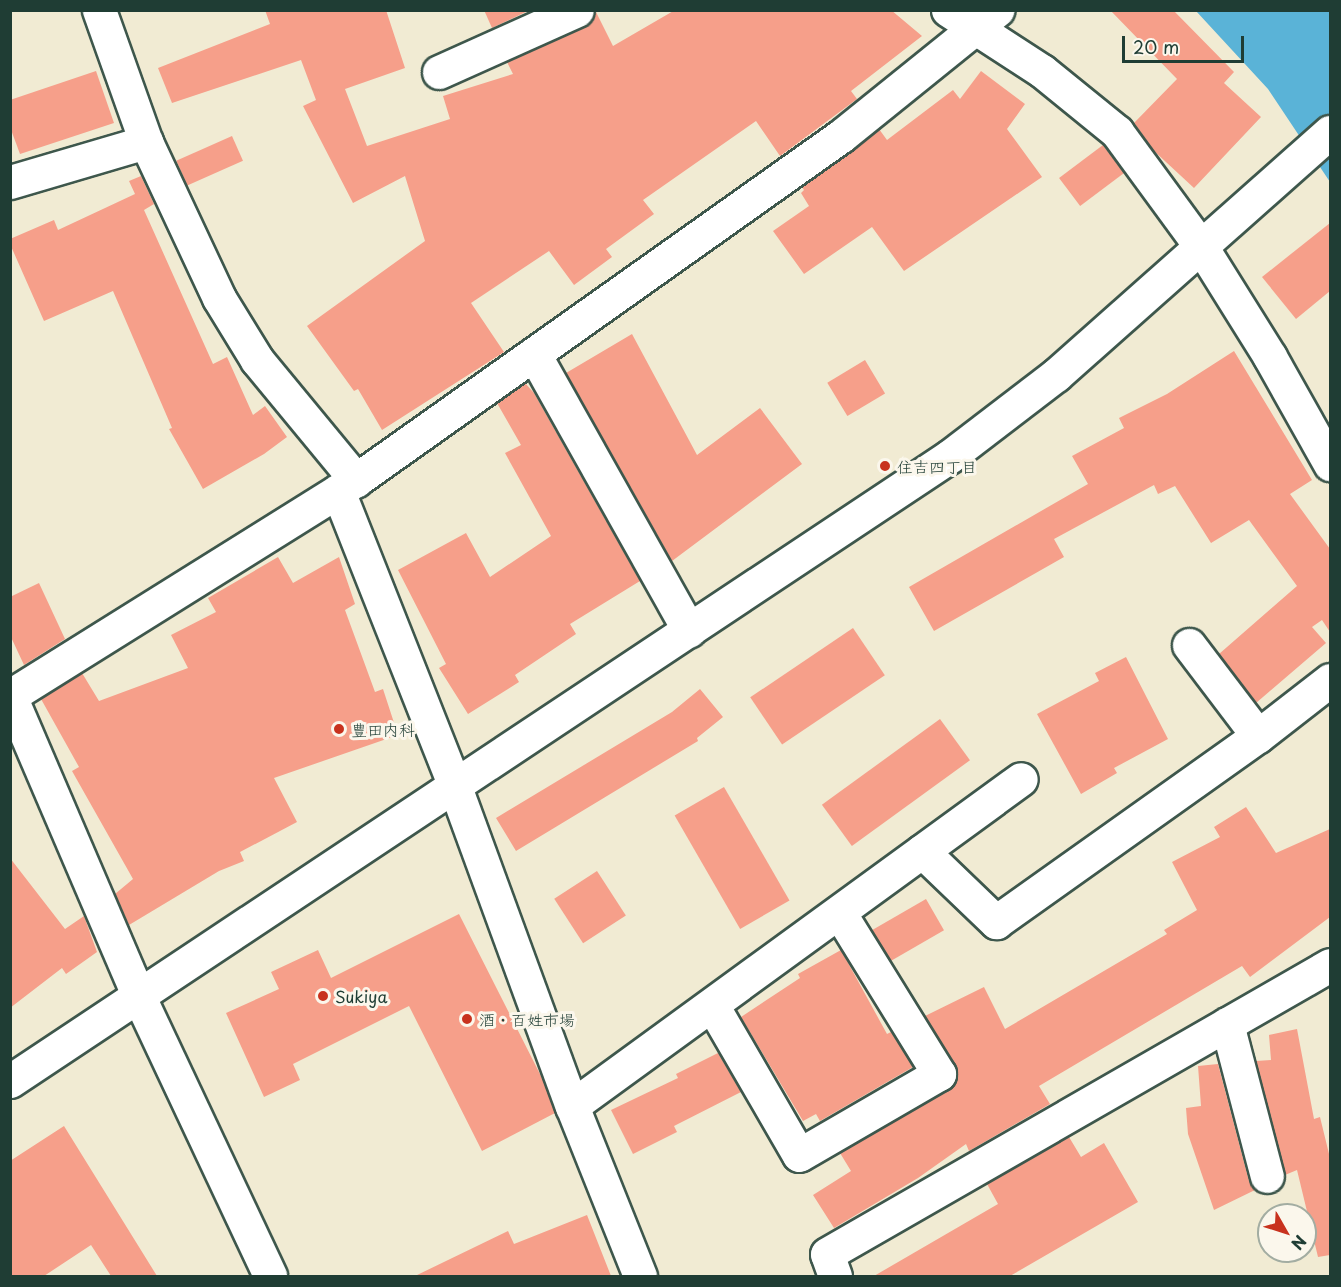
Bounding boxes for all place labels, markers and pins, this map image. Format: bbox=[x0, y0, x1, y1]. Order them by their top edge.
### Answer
place label: 住吉四丁目 bbox=[897, 456, 977, 476]
marker: 住吉四丁目 bbox=[878, 459, 892, 473]
place label: 豊田内科 bbox=[351, 719, 415, 739]
marker: 豊田内科 bbox=[332, 722, 346, 736]
place label: Sukiya bbox=[335, 986, 387, 1006]
marker: Sukiya bbox=[316, 989, 330, 1003]
place label: 酒・百姓市場 bbox=[479, 1009, 575, 1029]
marker: 酒・百姓市場 bbox=[460, 1012, 474, 1026]

